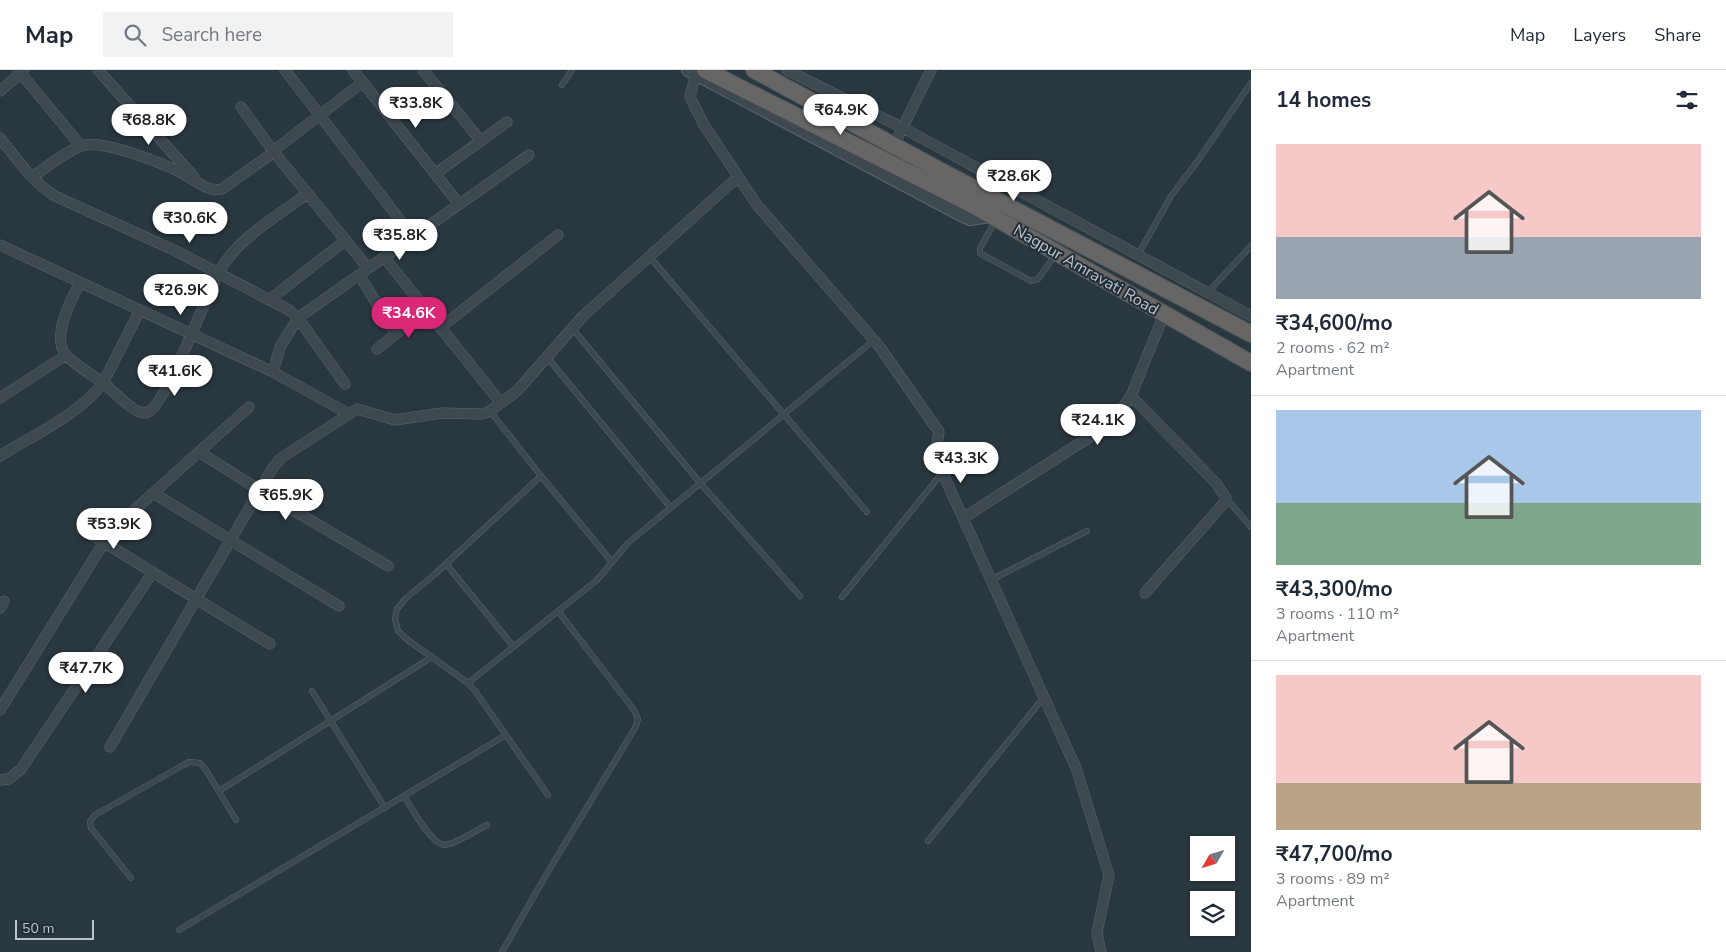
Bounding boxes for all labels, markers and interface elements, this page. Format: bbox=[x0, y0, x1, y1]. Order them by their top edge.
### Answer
search box bbox=[103, 12, 453, 57]
text: Map bbox=[25, 19, 73, 51]
icon: search bbox=[121, 21, 149, 49]
text: Search here bbox=[161, 22, 262, 48]
text: Map bbox=[1510, 23, 1545, 47]
text: Layers bbox=[1573, 23, 1626, 47]
text: Share bbox=[1654, 23, 1701, 47]
text: 14 homes bbox=[1276, 86, 1371, 114]
icon: filters bbox=[1673, 86, 1701, 114]
pin: ₹33.8K bbox=[375, 87, 457, 129]
text: ₹33.8K bbox=[390, 92, 443, 114]
pin: ₹64.9K bbox=[800, 93, 882, 136]
text: ₹64.9K bbox=[815, 99, 868, 121]
pin: ₹68.8K bbox=[108, 104, 190, 146]
text: ₹68.8K bbox=[123, 109, 176, 131]
pin: ₹28.6K bbox=[973, 160, 1055, 202]
text: ₹28.6K bbox=[988, 165, 1041, 187]
icon: home bbox=[1444, 177, 1534, 267]
pin: ₹30.6K bbox=[149, 202, 231, 244]
text: ₹30.6K bbox=[164, 207, 217, 229]
pin: ₹35.8K bbox=[359, 218, 441, 261]
street label: Nagpur Amravati Road bbox=[1009, 219, 1163, 321]
text: ₹35.8K bbox=[374, 224, 427, 246]
pin: ₹26.9K bbox=[140, 274, 222, 316]
text: ₹26.9K bbox=[155, 279, 208, 301]
pin: ₹34.6K bbox=[368, 296, 450, 339]
text: ₹34.6K bbox=[383, 302, 436, 324]
text: ₹34,600/mo bbox=[1276, 309, 1393, 337]
text: 2 rooms · 62 m² bbox=[1276, 337, 1389, 359]
pin: ₹41.6K bbox=[134, 354, 216, 397]
text: Apartment bbox=[1276, 359, 1354, 381]
text: ₹41.6K bbox=[149, 360, 202, 382]
pin: ₹24.1K bbox=[1057, 404, 1139, 446]
text: ₹24.1K bbox=[1072, 409, 1125, 431]
pin: ₹43.3K bbox=[920, 442, 1002, 484]
icon: home bbox=[1444, 442, 1534, 532]
text: ₹43.3K bbox=[935, 447, 988, 469]
pin: ₹65.9K bbox=[245, 478, 327, 521]
text: ₹65.9K bbox=[260, 484, 313, 506]
pin: ₹53.9K bbox=[73, 508, 155, 550]
text: ₹53.9K bbox=[88, 513, 141, 535]
text: ₹43,300/mo bbox=[1276, 575, 1393, 603]
text: 3 rooms · 110 m² bbox=[1276, 603, 1399, 625]
text: Apartment bbox=[1276, 625, 1354, 647]
pin: ₹47.7K bbox=[45, 652, 127, 694]
text: ₹47.7K bbox=[60, 657, 113, 679]
icon: home bbox=[1444, 707, 1534, 797]
north arrow bbox=[1190, 836, 1235, 881]
map controls bbox=[1190, 836, 1235, 936]
text: ₹47,700/mo bbox=[1276, 840, 1393, 868]
text: 3 rooms · 89 m² bbox=[1276, 868, 1389, 890]
text: Apartment bbox=[1276, 890, 1354, 912]
button: layers bbox=[1190, 891, 1235, 936]
scale bar bbox=[15, 917, 94, 940]
text: 50 m bbox=[22, 919, 54, 938]

